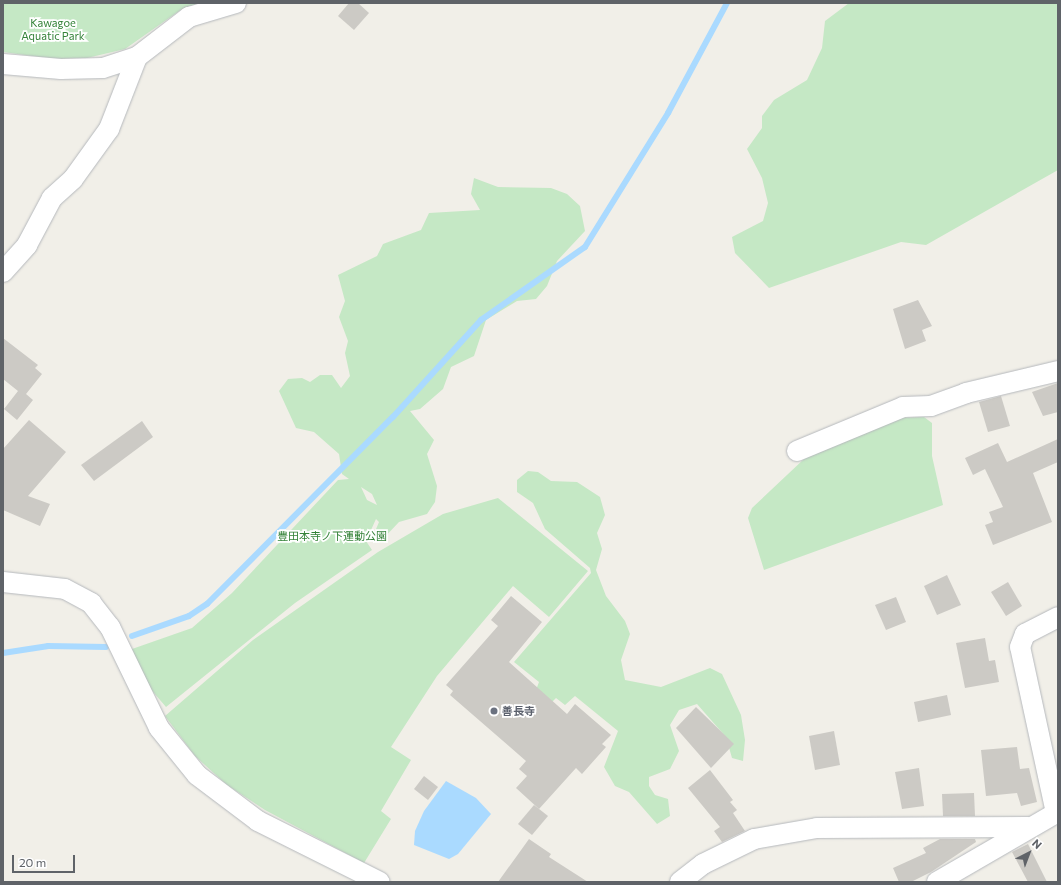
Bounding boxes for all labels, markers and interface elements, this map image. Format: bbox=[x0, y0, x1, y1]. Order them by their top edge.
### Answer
park label: Kawagoe Aquatic Park bbox=[21, 17, 85, 43]
park label: 豊田本寺ノ下運動公園 bbox=[277, 529, 387, 543]
place label: 善長寺 bbox=[502, 704, 535, 718]
marker: 善長寺 bbox=[489, 706, 499, 716]
north arrow bbox=[1009, 833, 1049, 873]
text: N bbox=[1030, 836, 1045, 851]
scale bar bbox=[14, 847, 77, 873]
text: 20 m bbox=[19, 855, 46, 869]

